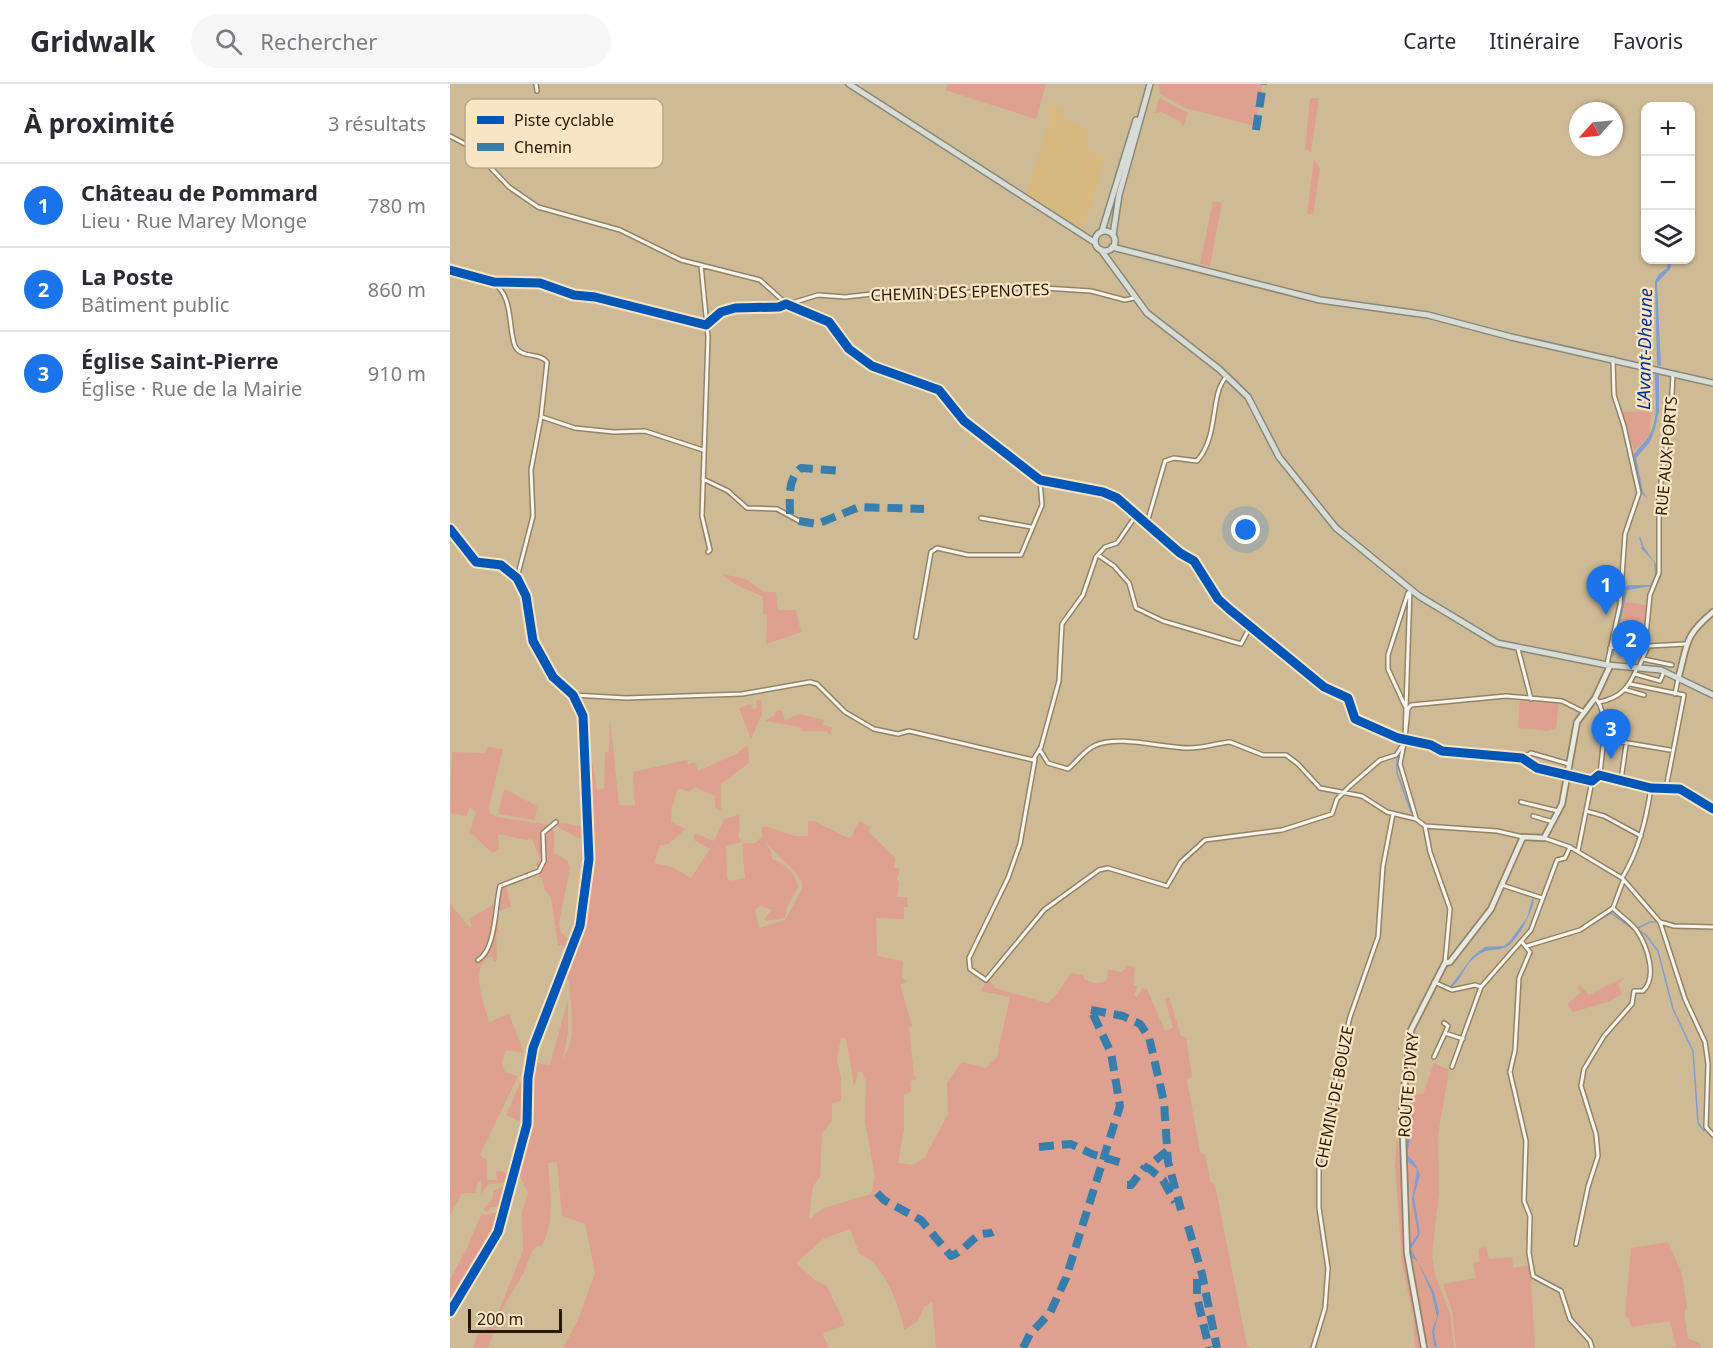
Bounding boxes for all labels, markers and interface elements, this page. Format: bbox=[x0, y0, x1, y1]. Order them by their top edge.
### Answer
search box bbox=[191, 14, 611, 68]
text: Gridwalk bbox=[30, 22, 155, 60]
icon: search bbox=[212, 25, 245, 58]
text: Rechercher bbox=[260, 26, 377, 56]
text: Carte bbox=[1403, 27, 1456, 55]
text: Itinéraire bbox=[1489, 27, 1580, 55]
text: Favoris bbox=[1613, 27, 1683, 55]
legend bbox=[465, 99, 663, 168]
north arrow bbox=[1569, 102, 1623, 156]
map controls bbox=[1641, 102, 1695, 264]
button: + bbox=[1641, 102, 1695, 156]
text: À proximité bbox=[24, 105, 175, 141]
text: Piste cyclable bbox=[514, 109, 614, 131]
text: 3 résultats bbox=[328, 110, 426, 137]
text: Chemin bbox=[514, 136, 572, 158]
button: − bbox=[1641, 156, 1695, 210]
text: Château de Pommard bbox=[81, 177, 318, 207]
text: 1 bbox=[38, 192, 49, 219]
text: 780 m bbox=[368, 192, 426, 219]
text: Lieu · Rue Marey Monge bbox=[81, 207, 307, 234]
button: layers bbox=[1641, 210, 1695, 264]
text: La Poste bbox=[81, 261, 173, 291]
text: 2 bbox=[38, 276, 49, 303]
text: 860 m bbox=[368, 276, 426, 303]
street label: CHEMIN DES EPENOTES bbox=[870, 278, 1050, 306]
water label: L'Avant-Dheune bbox=[1631, 288, 1657, 410]
text: Bâtiment public bbox=[81, 291, 229, 318]
text: Église Saint-Pierre bbox=[81, 345, 279, 375]
text: 3 bbox=[38, 360, 49, 387]
text: 910 m bbox=[368, 360, 426, 387]
text: Église · Rue de la Mairie bbox=[81, 375, 302, 402]
street label: RUE AUX PORTS bbox=[1650, 395, 1682, 517]
your location bbox=[1231, 515, 1260, 544]
pin: 1 bbox=[1586, 566, 1626, 615]
pin: 2 bbox=[1612, 620, 1650, 670]
pin: 3 bbox=[1592, 710, 1630, 759]
street label: CHEMIN DE BOUZE bbox=[1309, 1024, 1359, 1170]
street label: ROUTE D'IVRY bbox=[1392, 1031, 1424, 1138]
scale bar bbox=[468, 1306, 562, 1334]
text: 200 m bbox=[477, 1308, 524, 1330]

